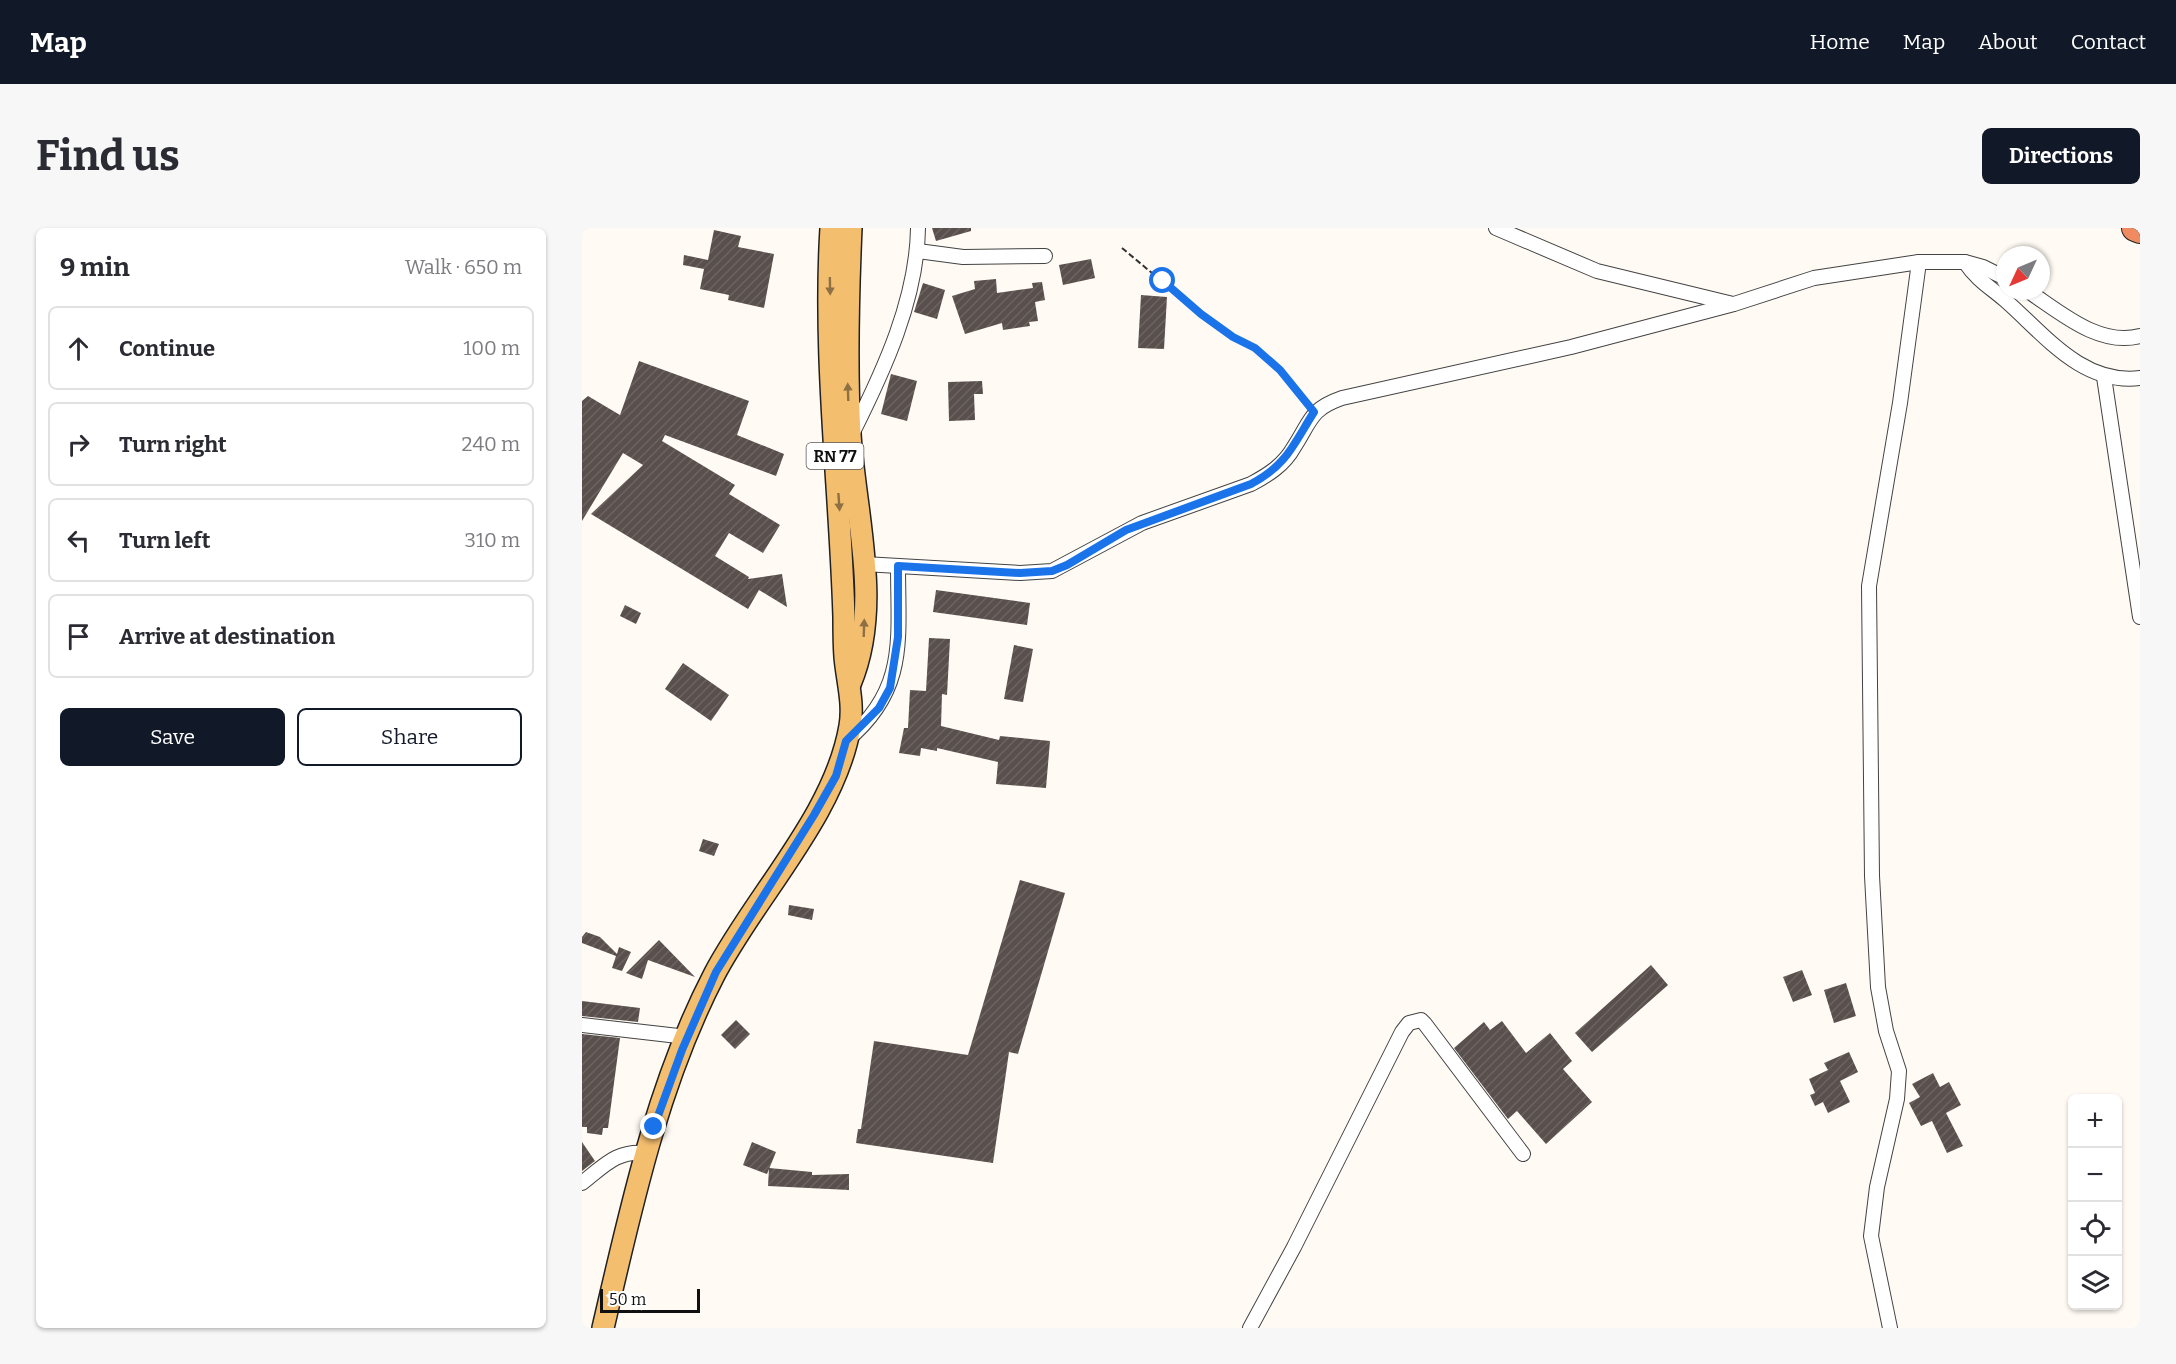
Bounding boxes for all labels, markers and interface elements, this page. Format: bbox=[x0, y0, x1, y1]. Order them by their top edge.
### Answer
text: Map bbox=[30, 26, 87, 59]
text: Home bbox=[1810, 29, 1870, 55]
text: Map bbox=[1903, 29, 1945, 55]
text: About bbox=[1978, 29, 2038, 55]
text: Contact bbox=[2071, 29, 2146, 55]
button: Directions bbox=[1982, 128, 2140, 184]
text: Find us bbox=[36, 131, 180, 181]
north arrow bbox=[1996, 246, 2050, 300]
text: 9 min bbox=[60, 252, 130, 283]
text: Walk · 650 m bbox=[405, 255, 522, 279]
route start bbox=[1149, 267, 1175, 293]
one-way arrow bbox=[825, 277, 835, 296]
icon: ahead bbox=[62, 332, 95, 365]
text: Continue bbox=[119, 335, 215, 362]
text: 100 m bbox=[463, 336, 520, 360]
one-way arrow bbox=[844, 382, 853, 401]
icon: right bbox=[62, 428, 95, 461]
text: Turn right bbox=[119, 431, 227, 458]
text: 240 m bbox=[462, 432, 520, 456]
road number: RN 77 bbox=[806, 443, 864, 469]
one-way arrow bbox=[834, 493, 843, 512]
icon: left bbox=[62, 524, 95, 557]
text: Turn left bbox=[119, 527, 211, 554]
text: 310 m bbox=[465, 528, 520, 552]
one-way arrow bbox=[859, 619, 868, 638]
icon: arrive bbox=[62, 620, 95, 653]
text: Arrive at destination bbox=[119, 623, 335, 650]
button: Save bbox=[60, 708, 285, 766]
button: Share bbox=[297, 708, 522, 766]
map controls bbox=[2068, 1094, 2122, 1310]
button: + bbox=[2068, 1094, 2122, 1148]
route end bbox=[640, 1113, 666, 1139]
button: − bbox=[2068, 1148, 2122, 1202]
button: locate bbox=[2068, 1202, 2122, 1256]
button: layers bbox=[2068, 1256, 2122, 1310]
scale bar bbox=[600, 1286, 700, 1314]
text: 50 m bbox=[609, 1290, 646, 1309]

